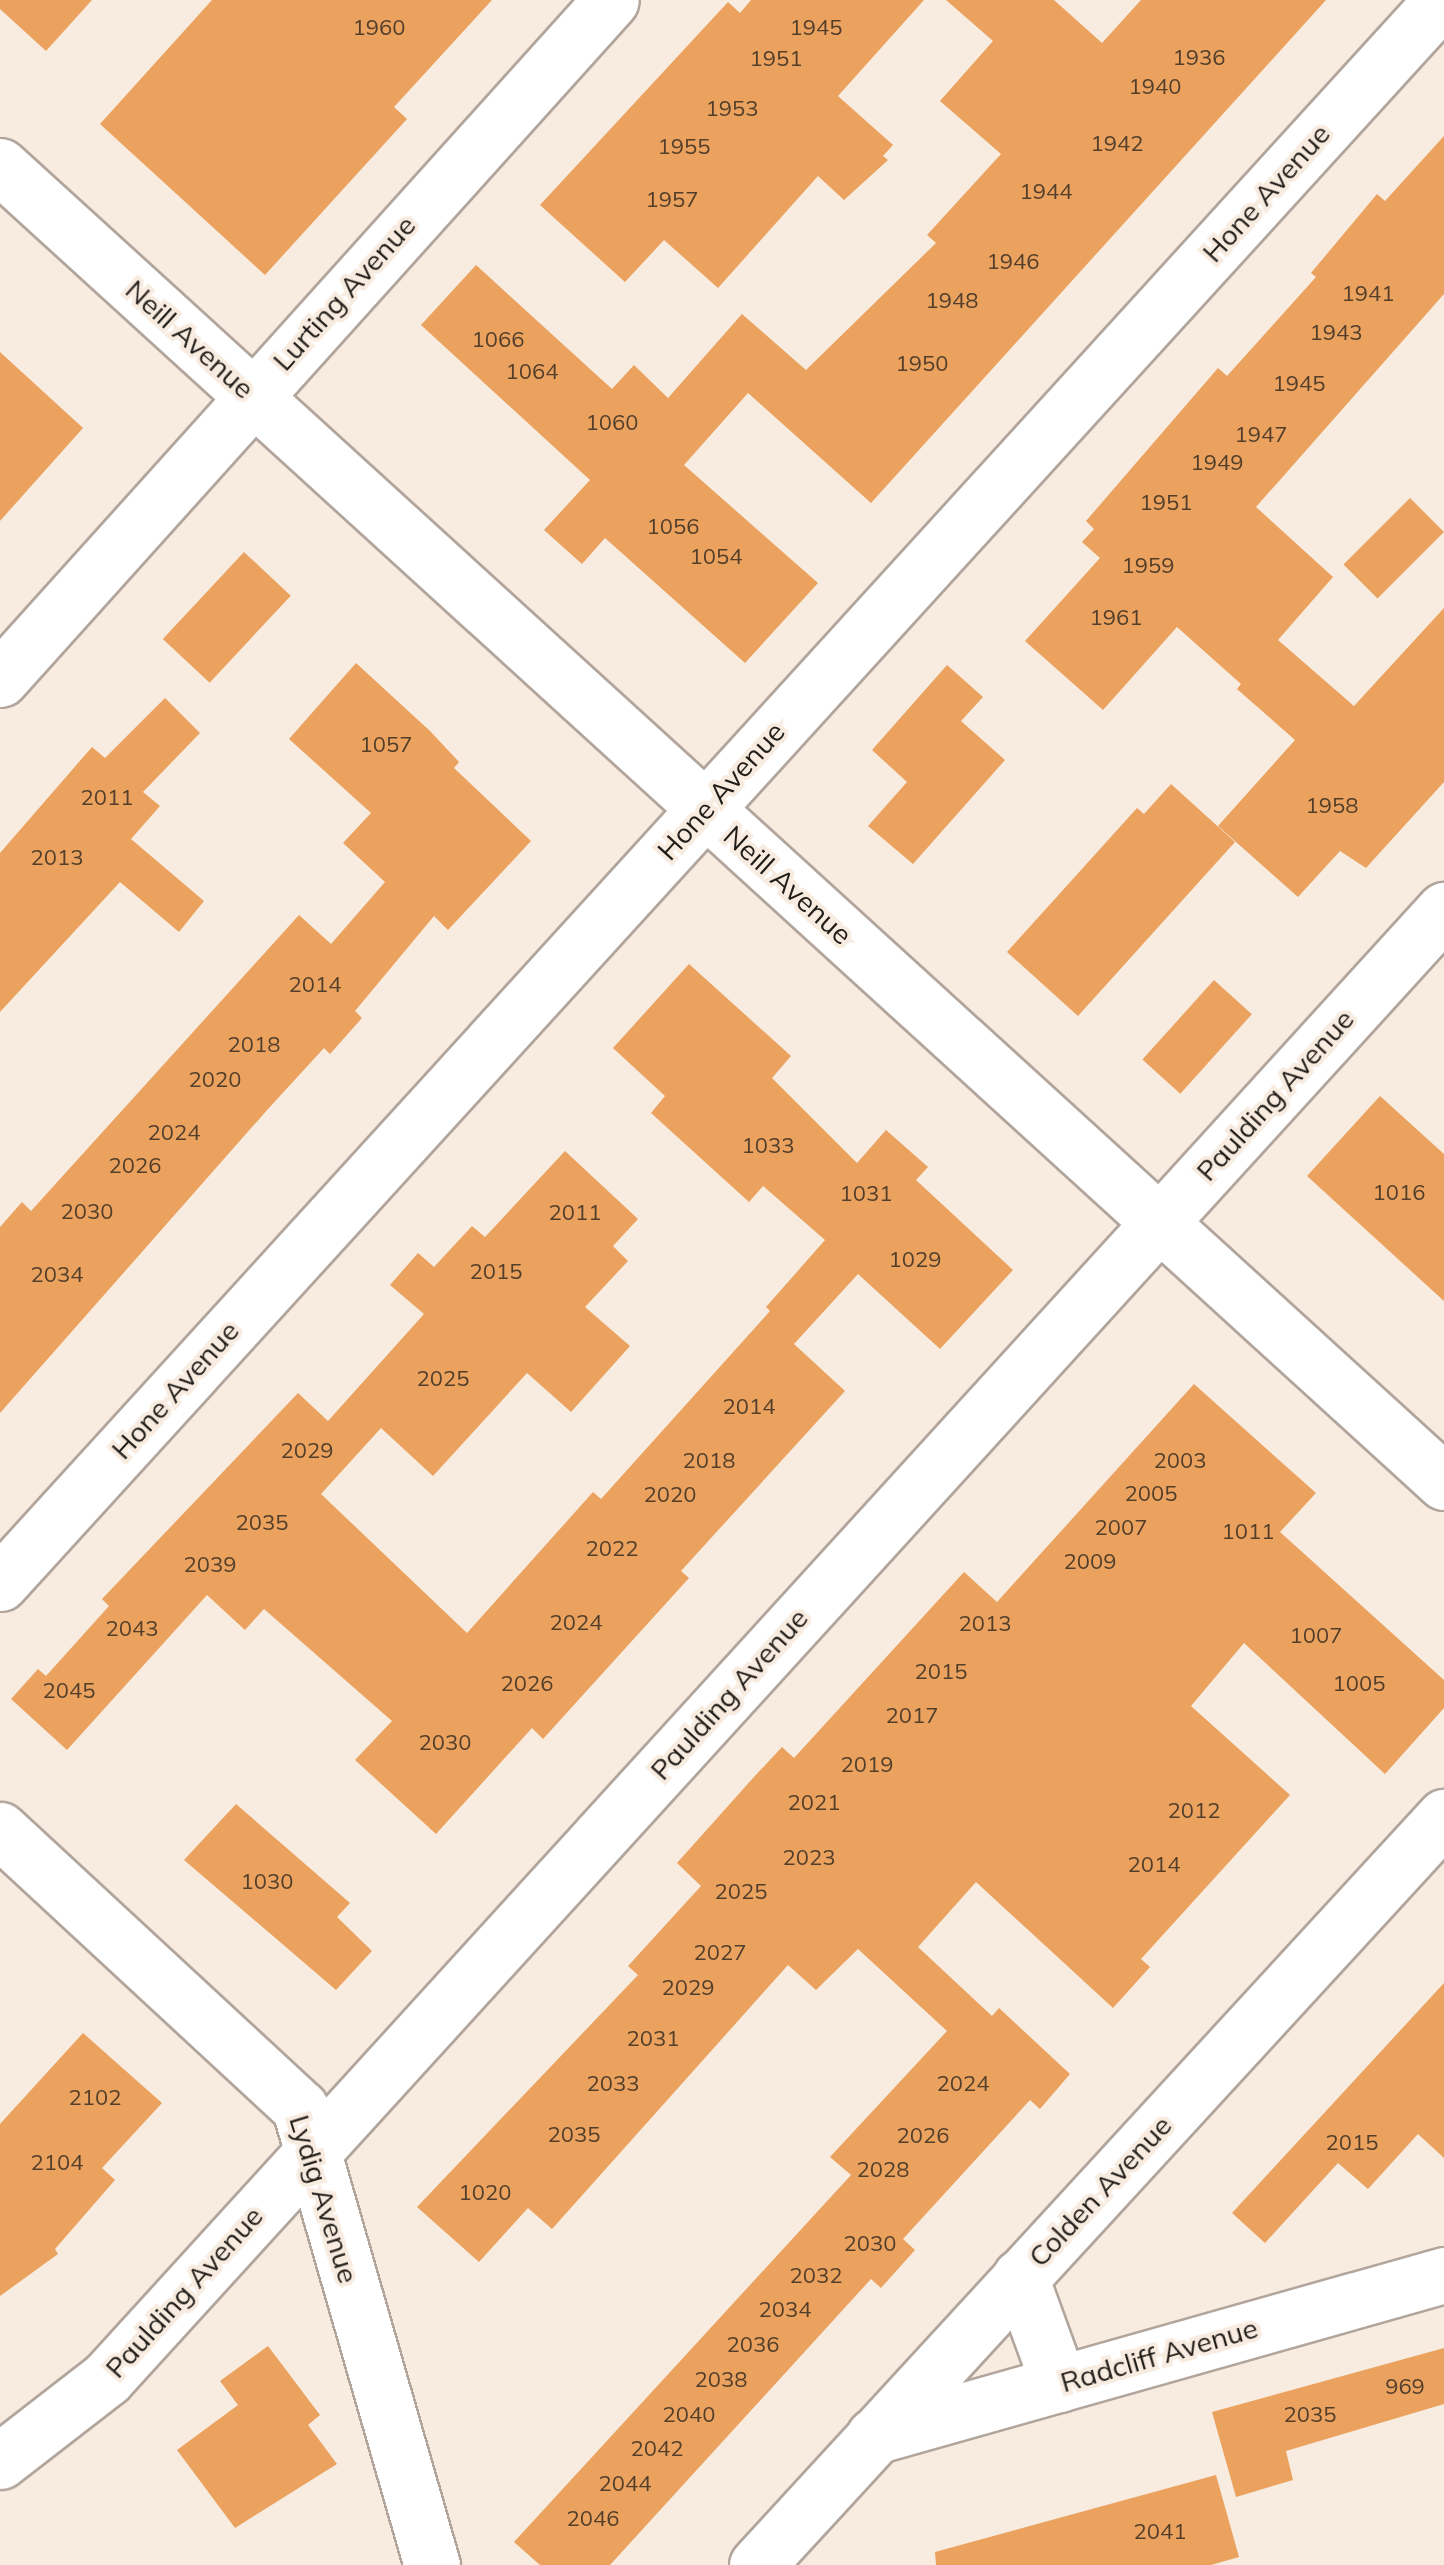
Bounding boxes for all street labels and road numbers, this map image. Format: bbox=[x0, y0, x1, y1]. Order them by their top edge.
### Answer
street label: Hone Avenue bbox=[1195, 117, 1337, 269]
street label: Lurting Avenue bbox=[266, 209, 422, 377]
street label: Neill Avenue bbox=[119, 273, 261, 405]
street label: Hone Avenue bbox=[650, 715, 792, 867]
street label: Neill Avenue bbox=[717, 819, 859, 951]
street label: Paulding Avenue bbox=[1189, 1002, 1361, 1188]
street label: Hone Avenue bbox=[104, 1314, 246, 1466]
street label: Paulding Avenue bbox=[643, 1601, 815, 1787]
street label: Colden Avenue bbox=[1022, 2109, 1178, 2273]
street label: Lydig Avenue bbox=[283, 2111, 365, 2287]
street label: Paulding Avenue bbox=[98, 2199, 270, 2385]
street label: Radcliff Avenue bbox=[1057, 2311, 1261, 2399]

